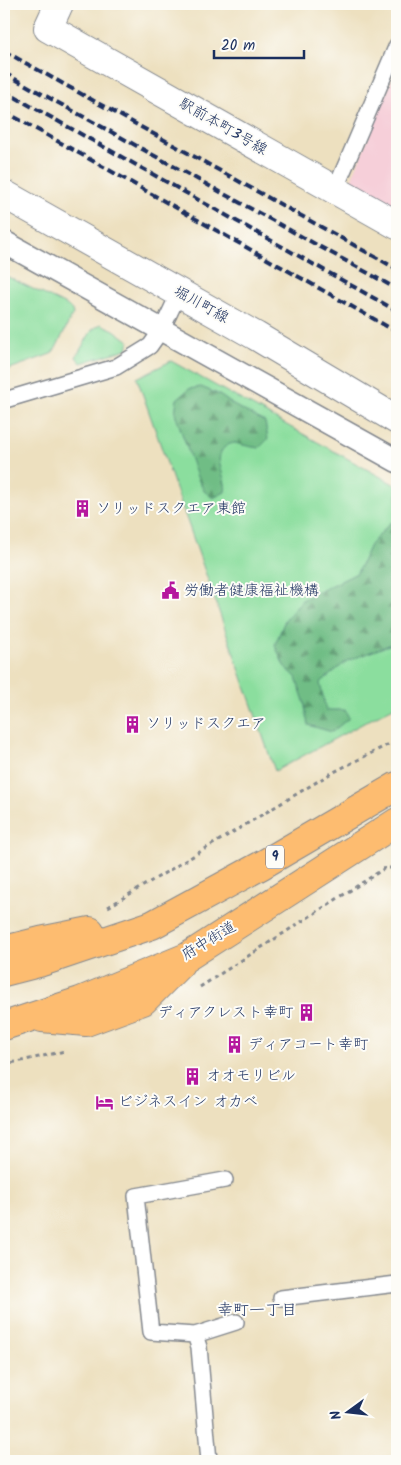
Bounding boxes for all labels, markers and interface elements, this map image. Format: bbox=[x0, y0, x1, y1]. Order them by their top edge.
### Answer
scale bar bbox=[214, 28, 304, 60]
text: 20 m bbox=[221, 34, 255, 58]
street label: 駅前本町3号線 bbox=[174, 92, 272, 162]
street label: 堀川町線 bbox=[169, 280, 233, 330]
place label: ソリッドスクエア東館 bbox=[96, 497, 246, 521]
building icon: ソリッドスクエア東館 bbox=[72, 499, 92, 519]
place label: 労働者健康福祉機構 bbox=[184, 579, 319, 603]
public building icon: 労働者健康福祉機構 bbox=[160, 581, 180, 601]
place label: ソリッドスクエア bbox=[146, 712, 266, 736]
building icon: ソリッドスクエア bbox=[122, 714, 142, 734]
road number: 9 bbox=[266, 846, 284, 869]
street label: 府中街道 bbox=[177, 915, 241, 967]
place label: ディアクレスト幸町 bbox=[158, 1001, 294, 1025]
building icon: ディアクレスト幸町 bbox=[297, 1003, 317, 1023]
place label: ディアコート幸町 bbox=[248, 1033, 369, 1057]
building icon: ディアコート幸町 bbox=[224, 1035, 244, 1055]
place label: オオモリビル bbox=[206, 1064, 296, 1088]
building icon: オオモリビル bbox=[182, 1066, 202, 1086]
place label: ビジネスイン オカベ bbox=[118, 1090, 258, 1114]
hotel icon: ビジネスイン オカベ bbox=[94, 1092, 114, 1112]
district label: 幸町一丁目 bbox=[217, 1298, 297, 1323]
north arrow bbox=[324, 1388, 374, 1438]
text: N bbox=[325, 1408, 348, 1422]

